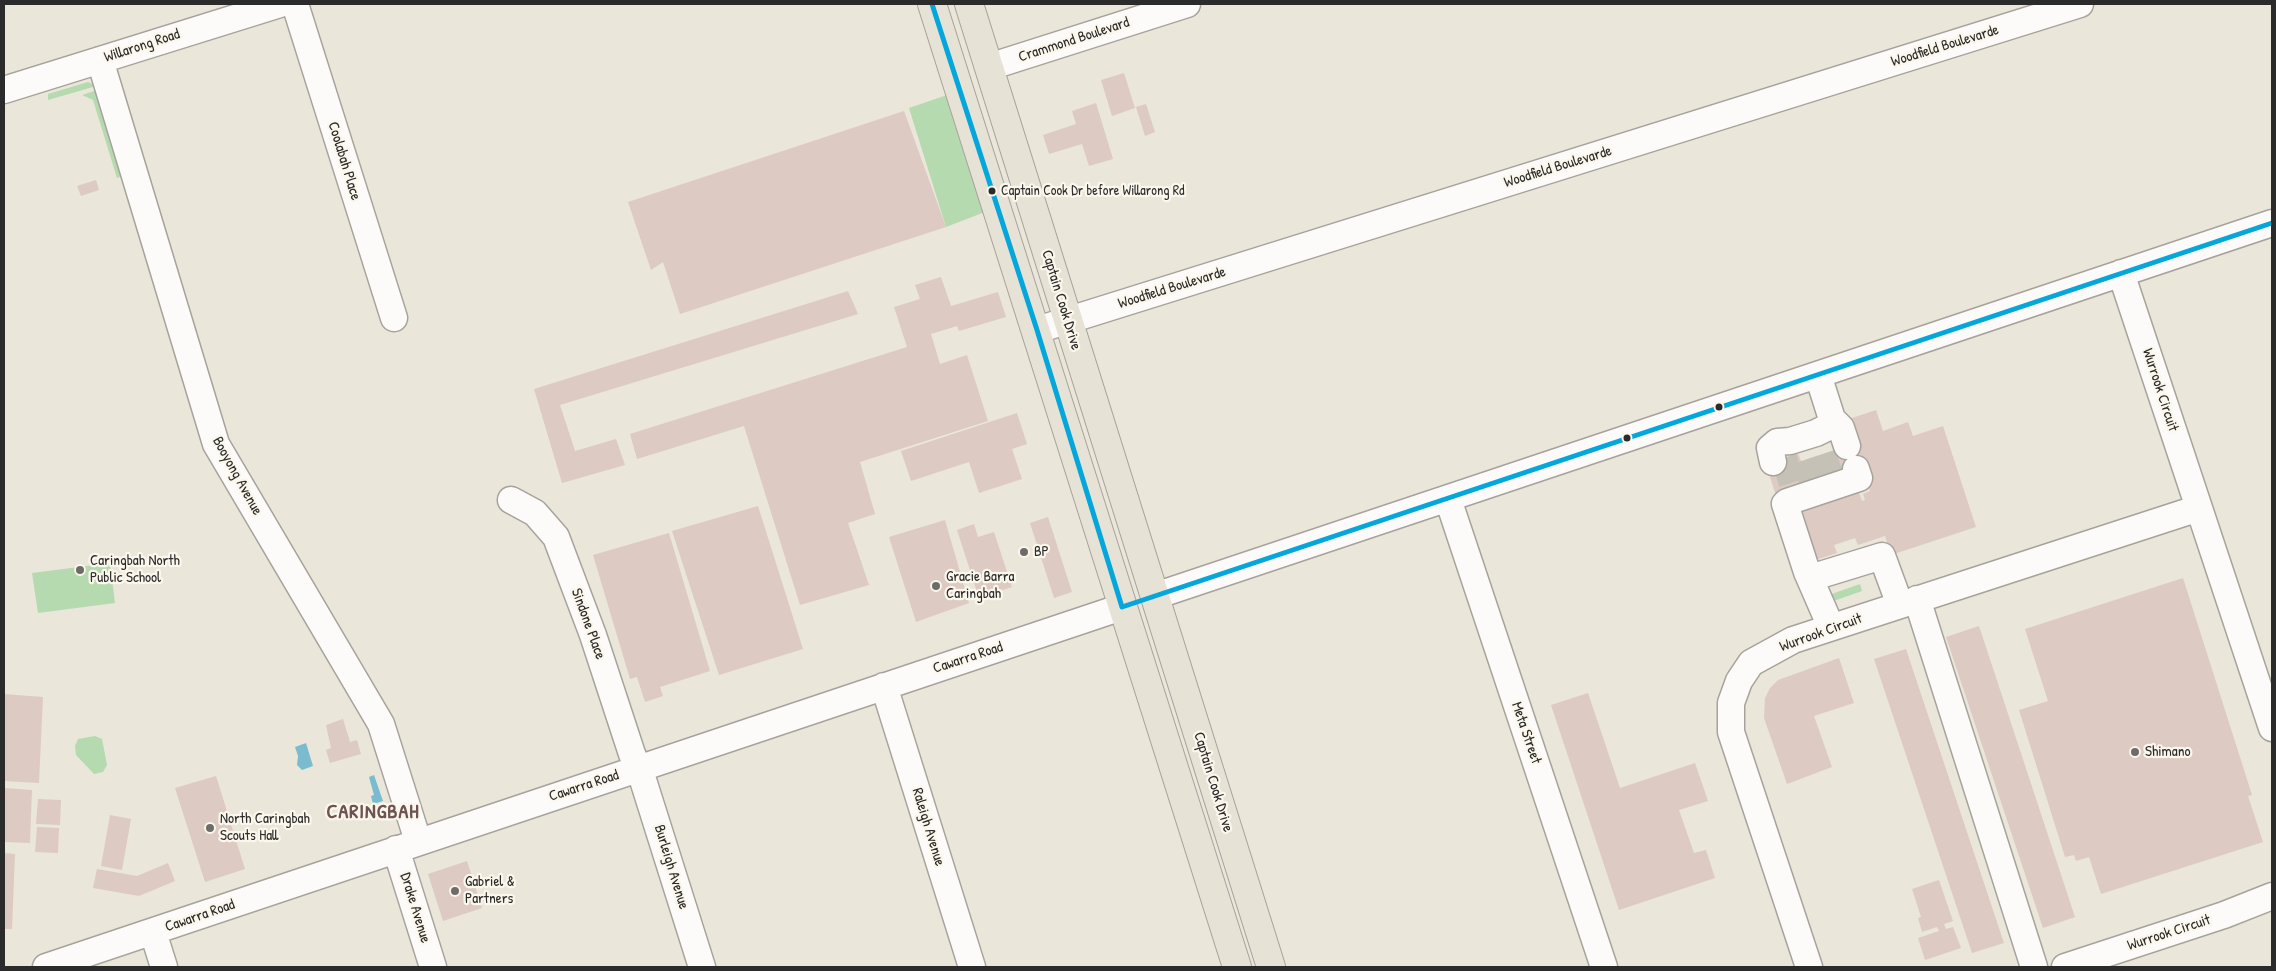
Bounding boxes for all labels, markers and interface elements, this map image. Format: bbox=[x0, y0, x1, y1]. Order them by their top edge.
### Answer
street label: Crammond Boulevard bbox=[1016, 14, 1132, 66]
street label: Woodfield Boulevarde bbox=[1889, 21, 2001, 71]
street label: Willarong Road bbox=[102, 25, 182, 67]
street label: Coolabah Place bbox=[324, 120, 364, 202]
street label: Woodfield Boulevarde bbox=[1502, 142, 1614, 192]
place label: Captain Cook Dr before Willarong Rd bbox=[1001, 183, 1184, 199]
marker: Captain Cook Dr before Willarong Rd bbox=[987, 186, 997, 196]
street label: Captain Cook Drive bbox=[1037, 248, 1085, 352]
street label: Woodfield Boulevarde bbox=[1116, 263, 1228, 313]
street label: Wurrook Circuit bbox=[2138, 346, 2182, 434]
unlabelled marker bbox=[1714, 402, 1724, 412]
unlabelled marker bbox=[1622, 433, 1632, 443]
street label: Booyong Avenue bbox=[208, 434, 266, 518]
place label: BP bbox=[1034, 543, 1049, 561]
marker: BP bbox=[1018, 546, 1030, 558]
place label: Caringbah North Public School bbox=[90, 552, 180, 587]
marker: Caringbah North Public School bbox=[74, 564, 86, 576]
place label: Gracie Barra Caringbah bbox=[946, 568, 1014, 603]
marker: Gracie Barra Caringbah bbox=[930, 580, 942, 592]
street label: Sindone Place bbox=[567, 586, 609, 662]
street label: Wurrook Circuit bbox=[1777, 610, 1865, 656]
street label: Cawarra Road bbox=[931, 638, 1005, 678]
street label: Meta Street bbox=[1507, 700, 1545, 766]
street label: Captain Cook Drive bbox=[1189, 730, 1237, 834]
place label: Shimano bbox=[2145, 743, 2190, 761]
marker: Shimano bbox=[2129, 746, 2141, 758]
street label: Cawarra Road bbox=[547, 766, 621, 806]
street label: Raleigh Avenue bbox=[908, 786, 948, 868]
district label: CARINGBAH bbox=[325, 801, 421, 825]
place label: North Caringbah Scouts Hall bbox=[220, 810, 310, 845]
marker: North Caringbah Scouts Hall bbox=[204, 822, 216, 834]
street label: Burleigh Avenue bbox=[650, 823, 692, 911]
street label: Drake Avenue bbox=[396, 871, 434, 945]
place label: Gabriel & Partners bbox=[465, 873, 515, 908]
marker: Gabriel & Partners bbox=[449, 885, 461, 897]
street label: Cawarra Road bbox=[163, 896, 237, 936]
street label: Wurrook Circuit bbox=[2125, 911, 2213, 955]

